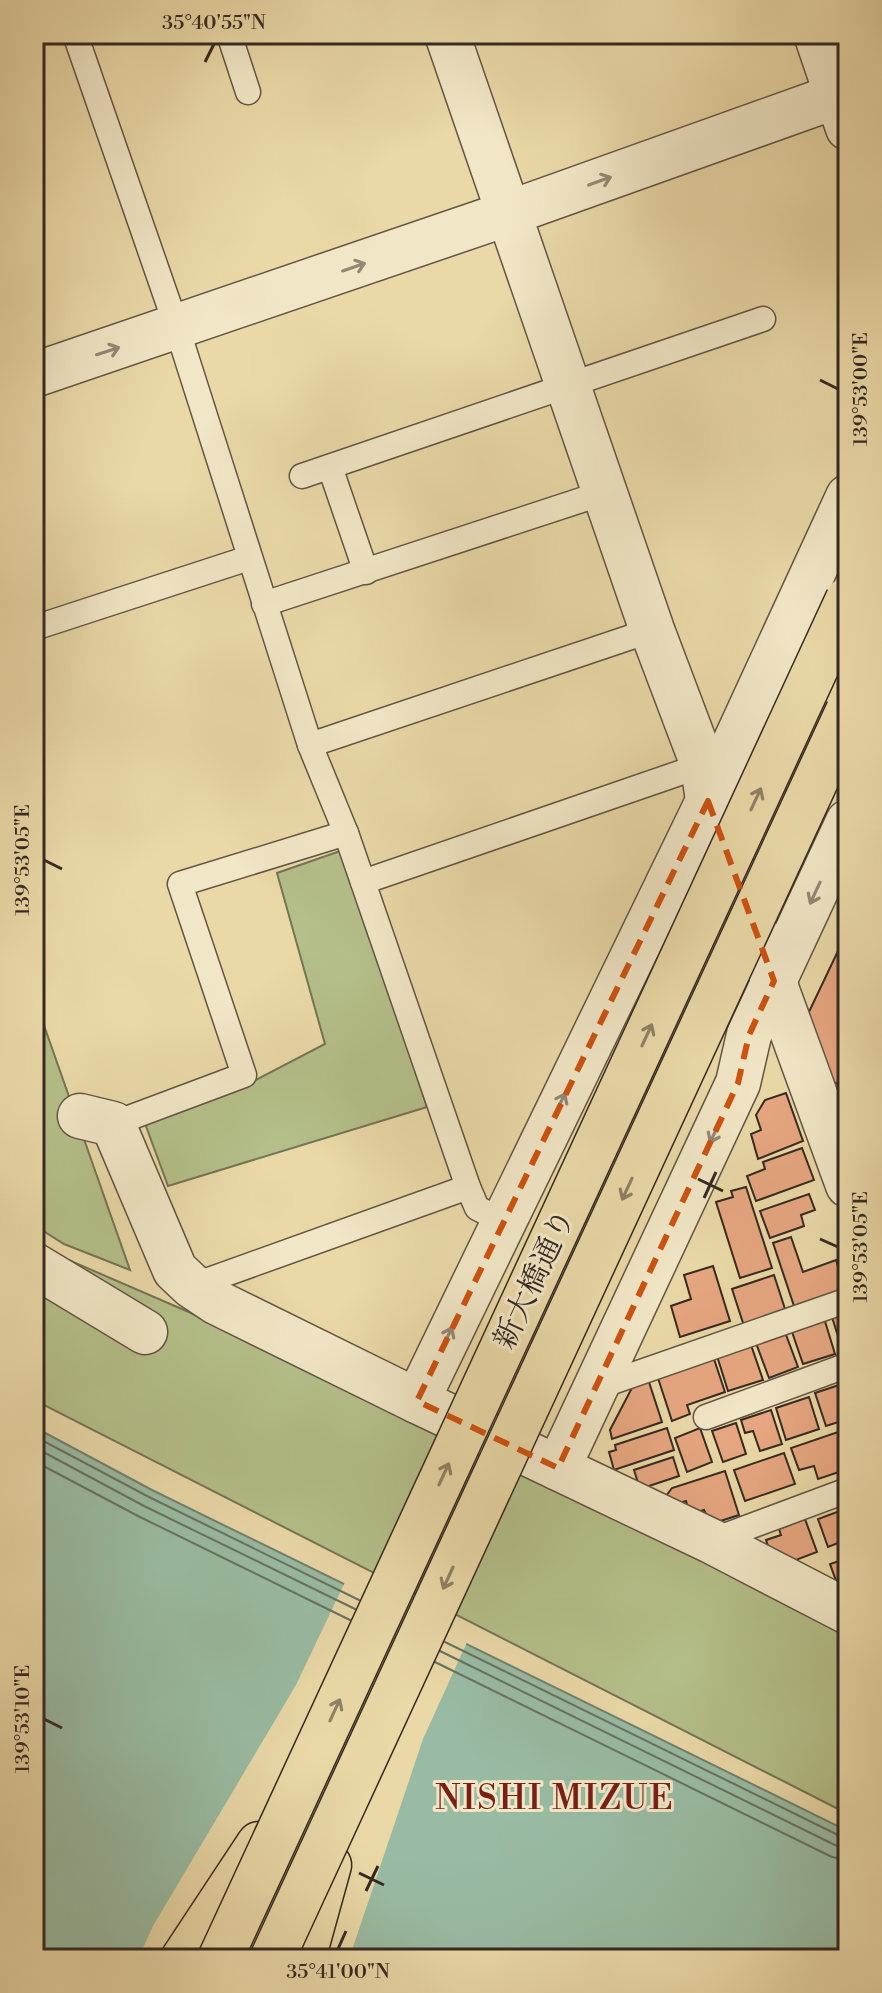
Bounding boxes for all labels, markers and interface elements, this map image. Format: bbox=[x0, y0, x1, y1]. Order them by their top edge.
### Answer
text: 35°40'55"N bbox=[162, 11, 266, 36]
one-way arrow bbox=[587, 173, 611, 187]
one-way arrow bbox=[341, 258, 366, 273]
text: 139°53'00"E bbox=[849, 332, 874, 446]
one-way arrow bbox=[95, 342, 120, 357]
one-way arrow bbox=[749, 787, 764, 811]
text: 139°53'05"E bbox=[11, 804, 36, 916]
one-way arrow bbox=[807, 880, 822, 904]
one-way arrow bbox=[640, 1023, 655, 1047]
one-way arrow bbox=[553, 1093, 568, 1117]
one-way arrow bbox=[707, 1119, 722, 1143]
one-way arrow bbox=[619, 1176, 634, 1201]
text: 139°53'05"E bbox=[849, 1191, 874, 1303]
street label: 新大橋通り bbox=[486, 1203, 584, 1355]
one-way arrow bbox=[440, 1327, 455, 1351]
one-way arrow bbox=[437, 1463, 452, 1487]
one-way arrow bbox=[440, 1565, 455, 1589]
text: 139°53'10"E bbox=[11, 1665, 36, 1773]
one-way arrow bbox=[328, 1699, 343, 1723]
district label: NISHI MIZUE bbox=[435, 1778, 675, 1820]
text: 35°41'00"N bbox=[286, 1960, 390, 1985]

